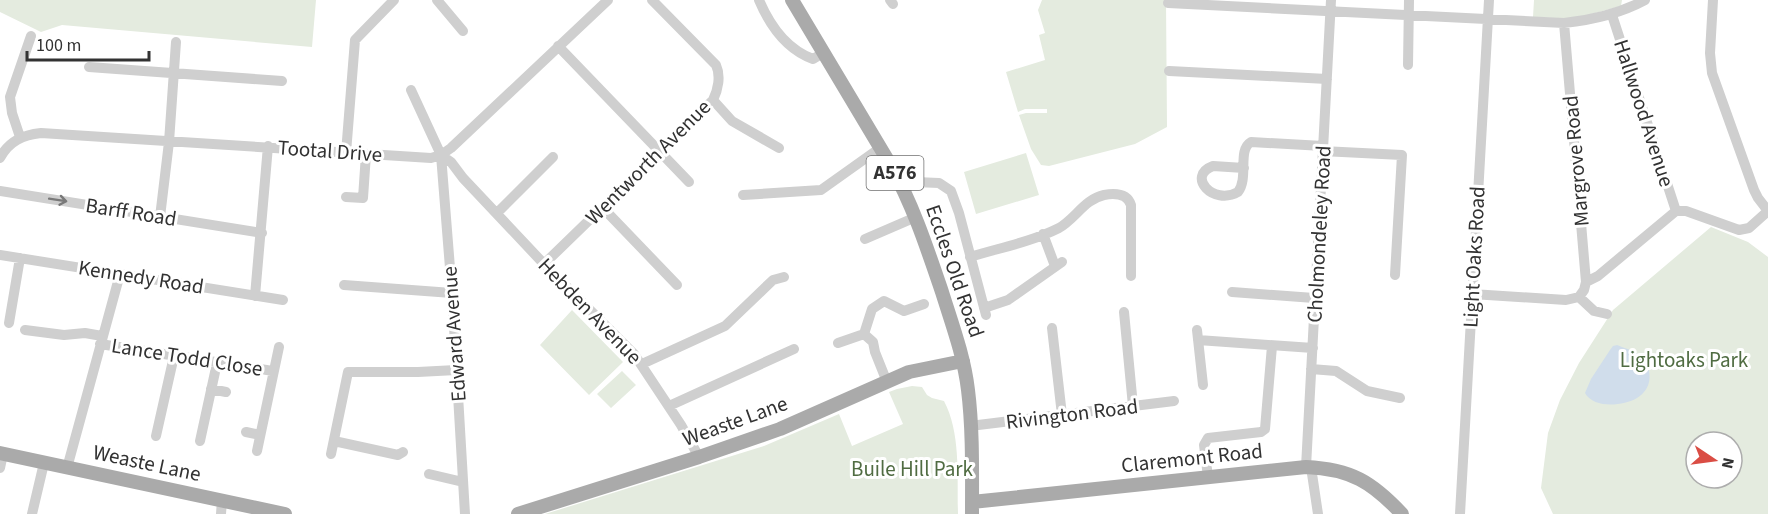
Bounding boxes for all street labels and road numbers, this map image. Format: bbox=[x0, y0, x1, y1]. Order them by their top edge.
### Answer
street label: Hallwood Avenue bbox=[1606, 35, 1682, 191]
street label: Wentworth Avenue bbox=[578, 92, 718, 232]
street label: Margrove Road bbox=[1555, 94, 1597, 228]
street label: Tootal Drive bbox=[277, 132, 383, 170]
street label: Cholmondeley Road bbox=[1299, 145, 1339, 323]
road number: A576 bbox=[866, 156, 924, 190]
street label: Light Oaks Road bbox=[1455, 185, 1493, 329]
street label: Barff Road bbox=[83, 190, 179, 234]
street label: Eccles Old Road bbox=[918, 201, 992, 341]
street label: Hebden Avenue bbox=[531, 251, 649, 371]
street label: Kennedy Road bbox=[76, 252, 206, 302]
street label: Edward Avenue bbox=[434, 265, 474, 403]
street label: Lance Todd Close bbox=[109, 330, 265, 384]
street label: Weaste Lane bbox=[678, 388, 792, 454]
street label: Rivington Road bbox=[1004, 391, 1140, 437]
street label: Claremont Road bbox=[1120, 436, 1264, 480]
street label: Weaste Lane bbox=[90, 437, 204, 489]

